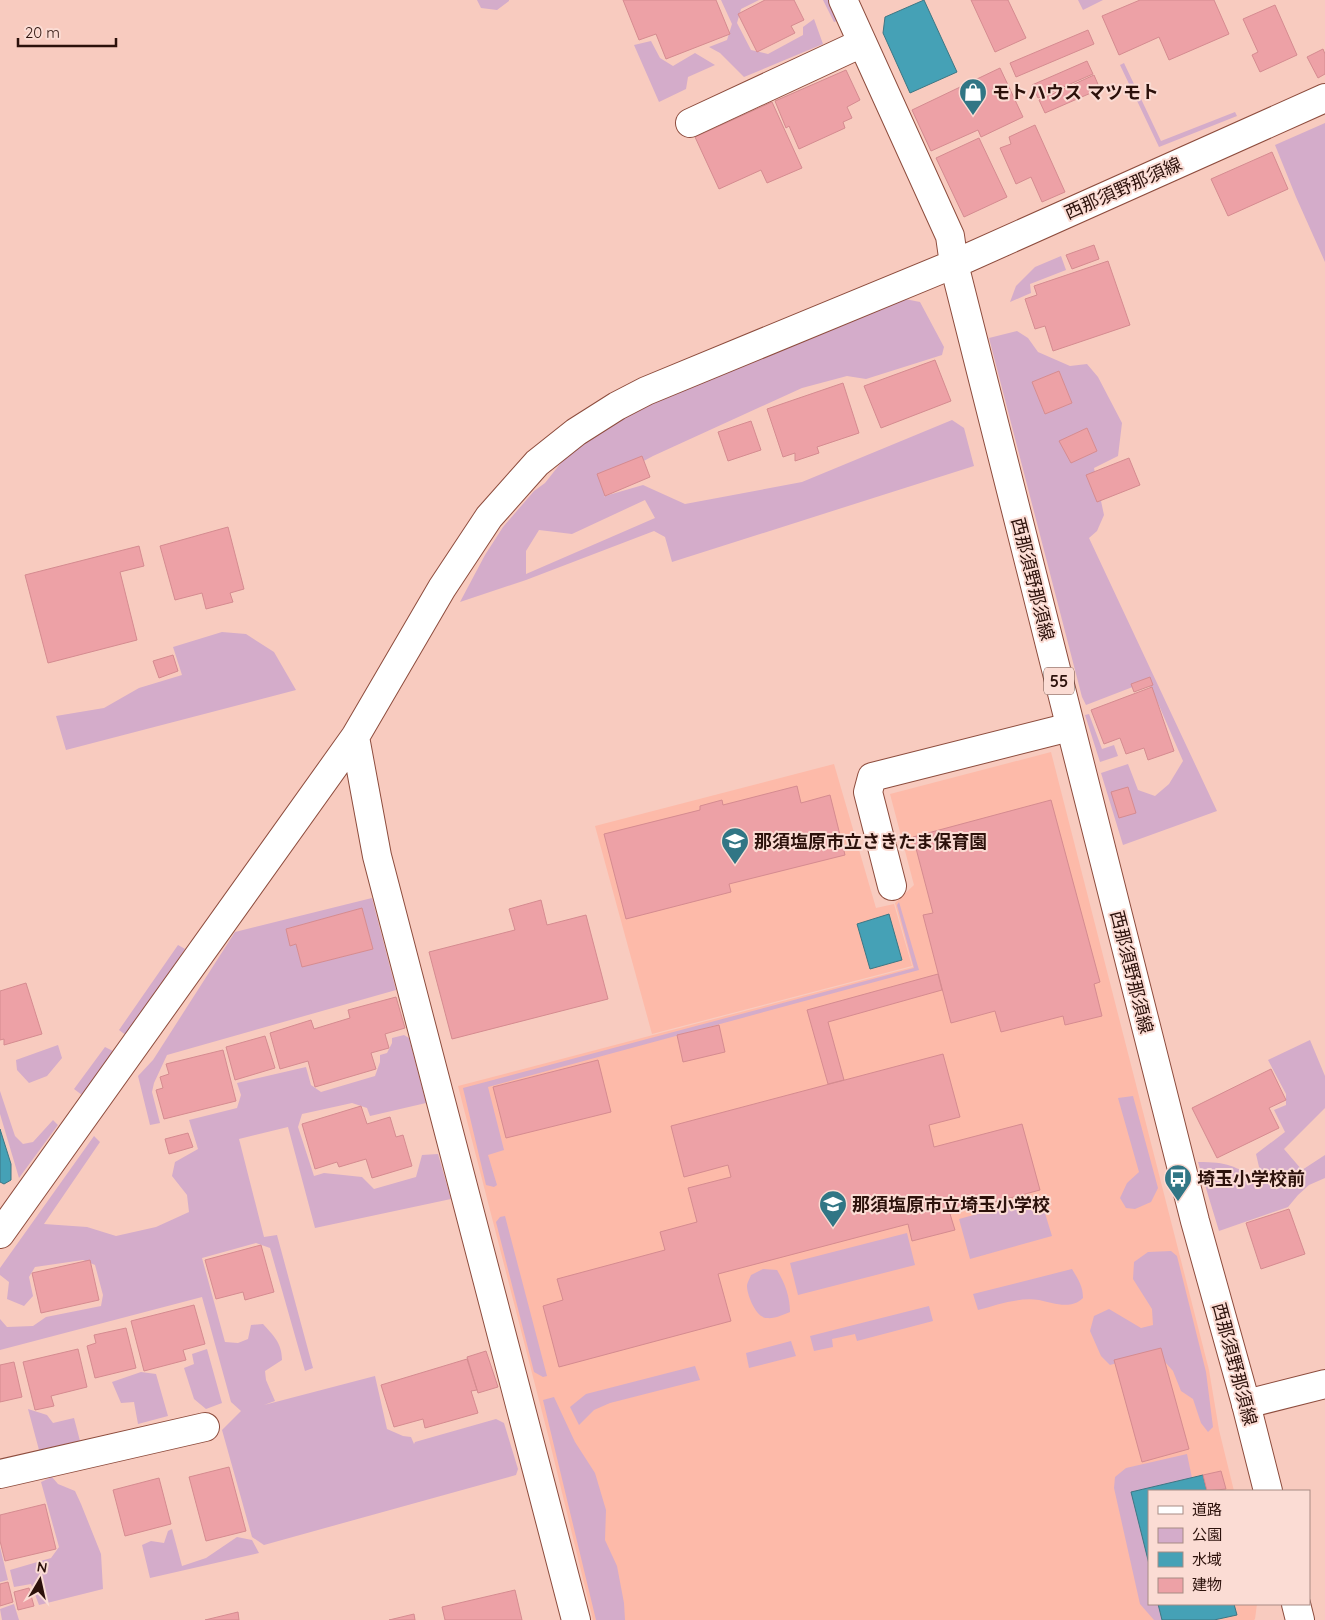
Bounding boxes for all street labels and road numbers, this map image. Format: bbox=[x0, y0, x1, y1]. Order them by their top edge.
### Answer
street label: 西那須野那須線 bbox=[1061, 152, 1185, 224]
street label: 西那須野那須線 bbox=[1007, 515, 1059, 643]
road number: 55 bbox=[1044, 668, 1074, 694]
street label: 西那須野那須線 bbox=[1106, 908, 1158, 1036]
street label: 西那須野那須線 bbox=[1208, 1300, 1262, 1428]

